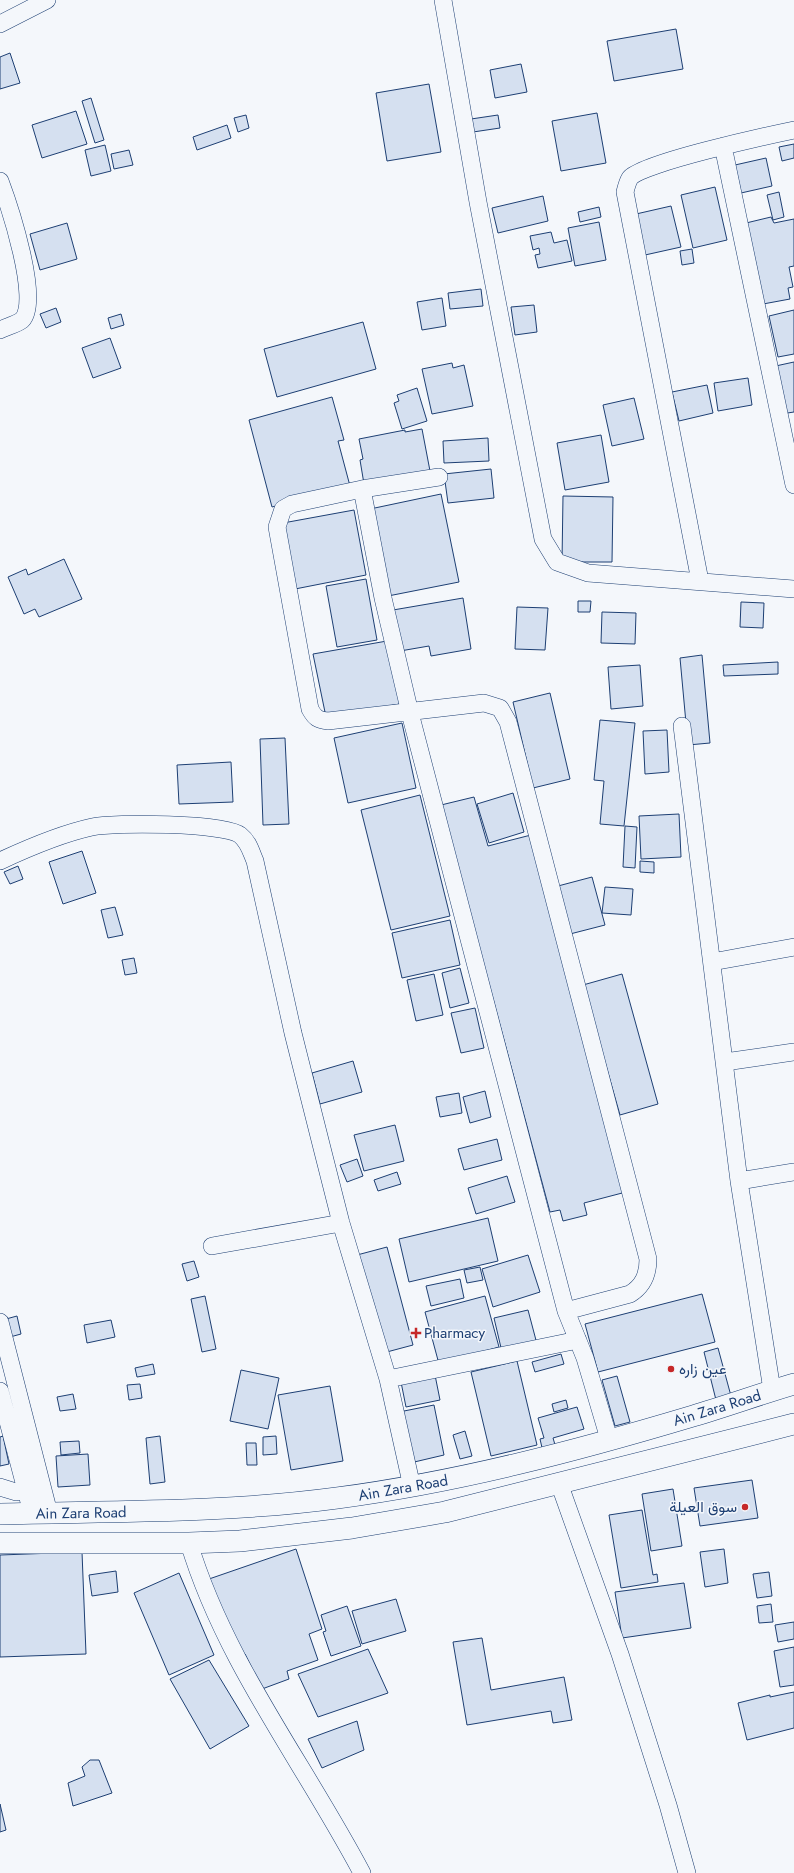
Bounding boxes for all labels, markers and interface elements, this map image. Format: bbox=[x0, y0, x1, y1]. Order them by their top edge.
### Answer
place label: Pharmacy bbox=[424, 1322, 486, 1344]
marker: Pharmacy bbox=[411, 1328, 421, 1338]
place label: عين زاره bbox=[679, 1358, 727, 1380]
marker: عين زاره bbox=[666, 1364, 676, 1374]
street label: Ain Zara Road bbox=[670, 1384, 764, 1432]
street label: Ain Zara Road bbox=[356, 1469, 450, 1507]
place label: سوق العيلة bbox=[669, 1496, 737, 1518]
street label: Ain Zara Road bbox=[35, 1501, 127, 1525]
marker: سوق العيلة bbox=[740, 1502, 750, 1512]

